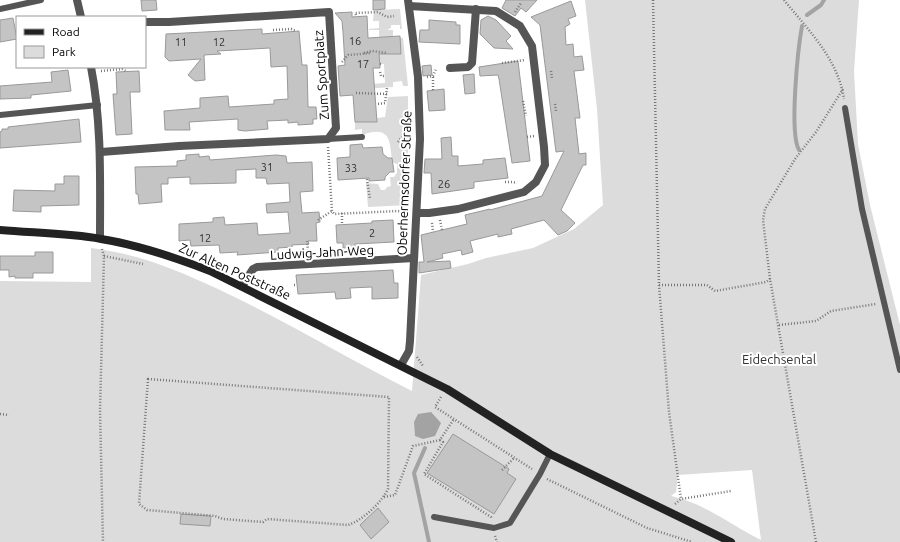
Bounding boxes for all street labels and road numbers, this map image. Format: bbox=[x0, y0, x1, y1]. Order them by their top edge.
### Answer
street label: Zum Sportplatz bbox=[311, 30, 331, 120]
street label: Oberhermsdorfer Straße bbox=[394, 110, 414, 256]
street label: Zur Alten Poststraße bbox=[177, 240, 293, 302]
street label: Ludwig-Jahn-Weg bbox=[270, 242, 374, 262]

